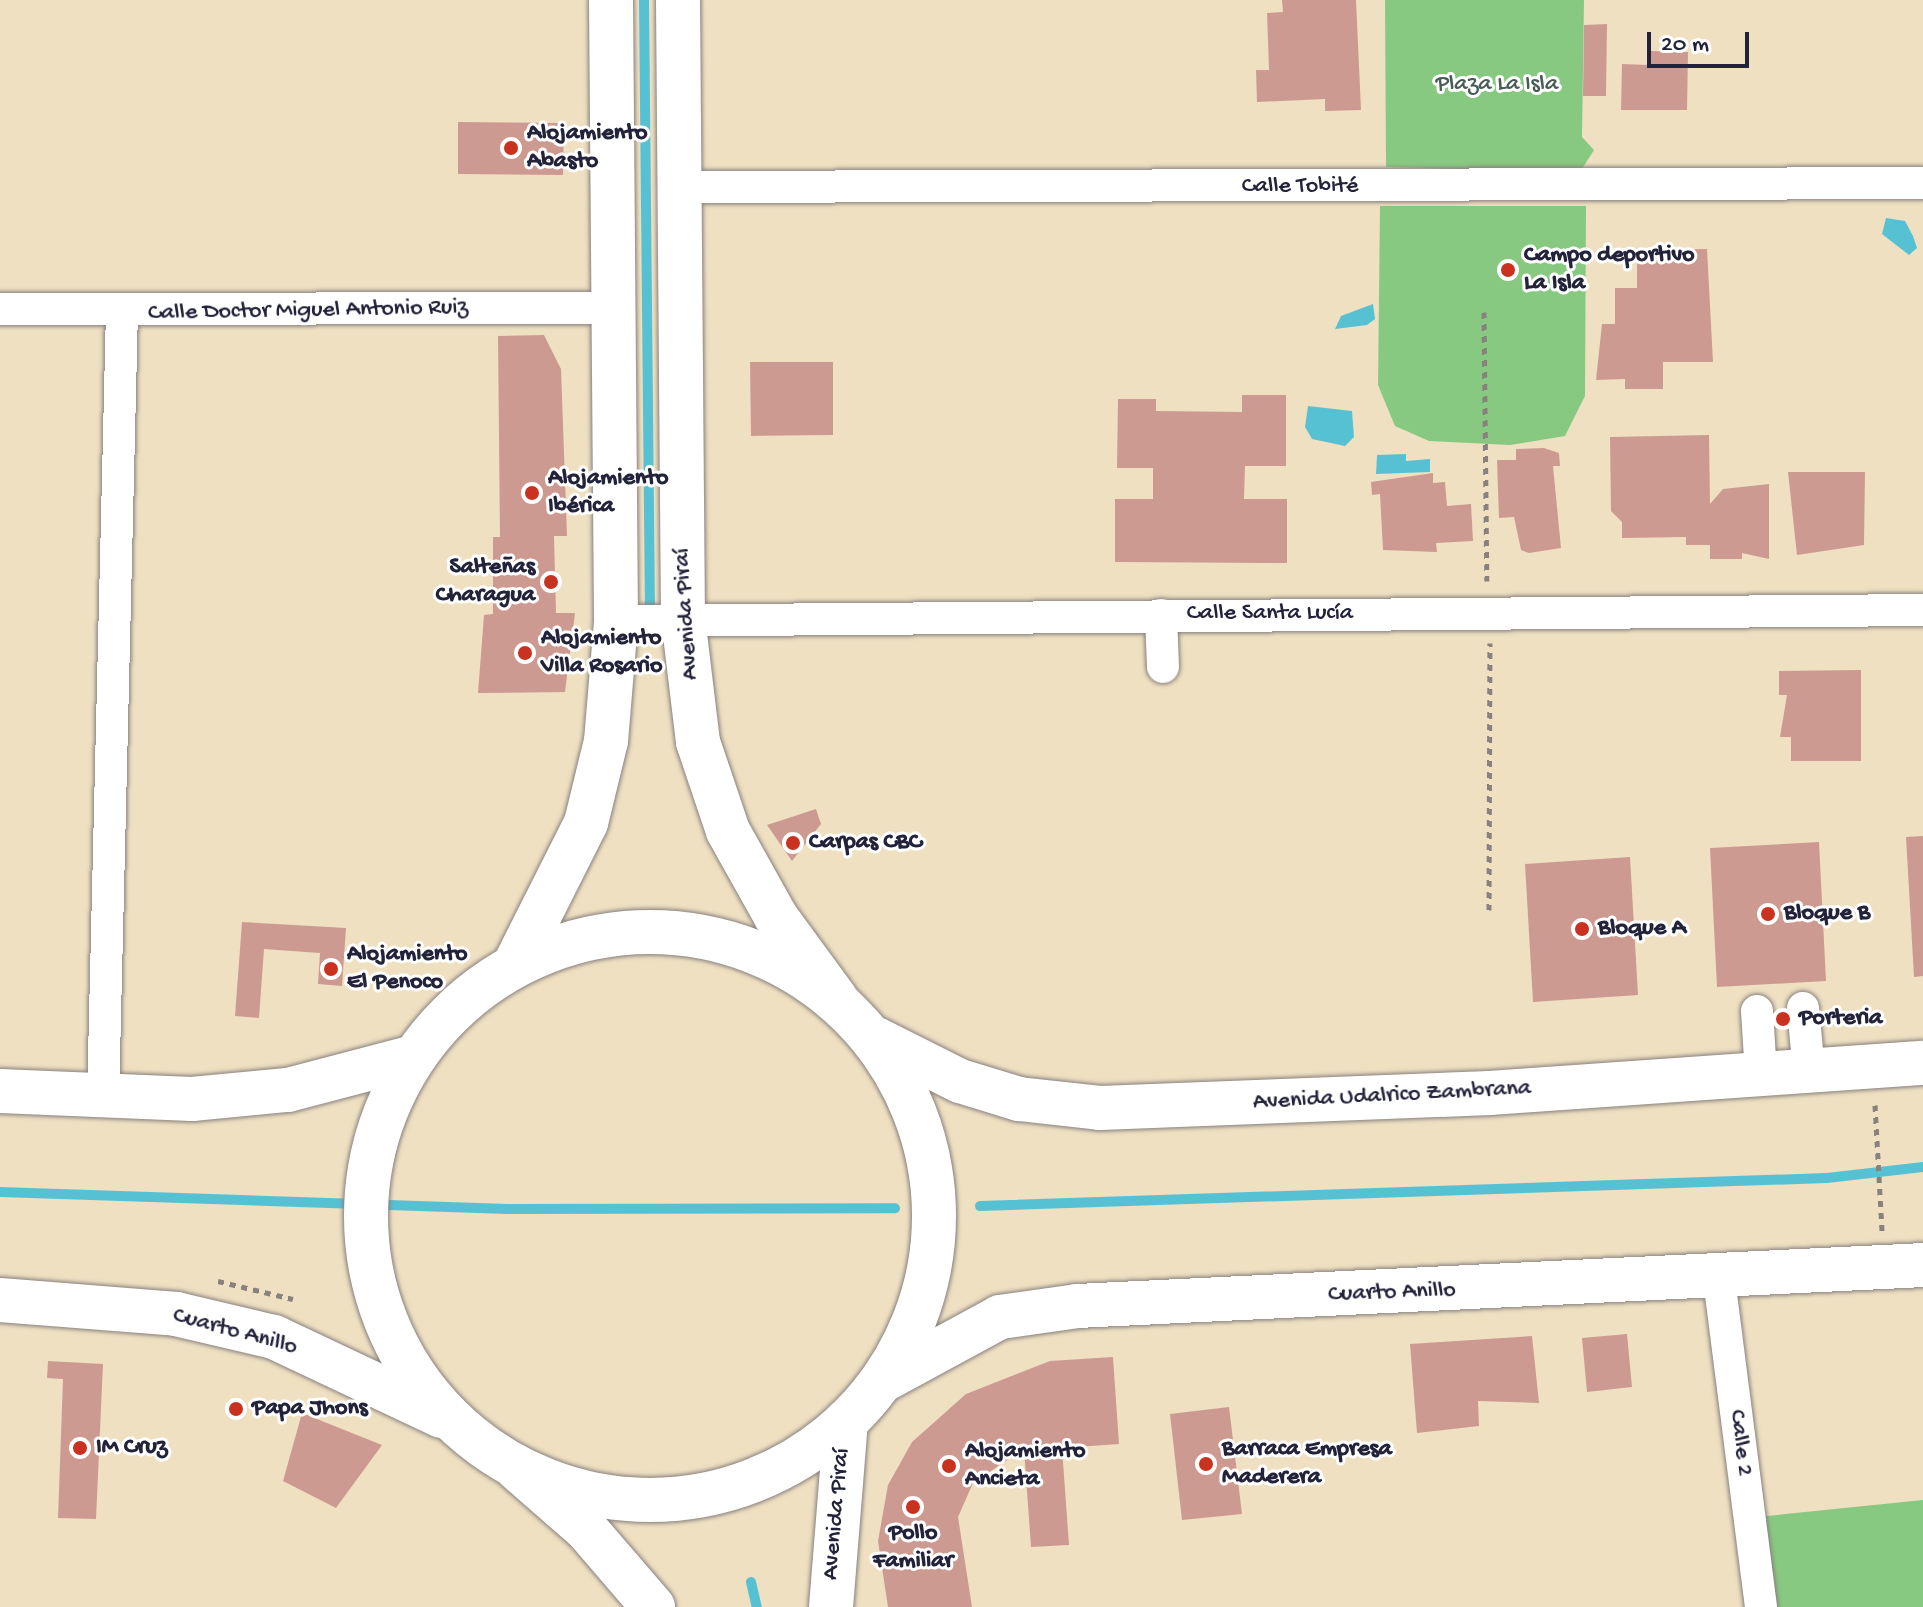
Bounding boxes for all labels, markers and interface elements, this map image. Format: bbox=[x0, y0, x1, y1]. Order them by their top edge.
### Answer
scale bar bbox=[1651, 16, 1753, 66]
text: 20 m bbox=[1661, 31, 1709, 60]
park label: Plaza La Isla bbox=[1436, 71, 1558, 99]
place label: Alojamiento Abasto bbox=[527, 120, 647, 176]
marker: Alojamiento Abasto bbox=[502, 139, 520, 157]
street label: Calle Tobité bbox=[1242, 173, 1358, 201]
place label: Campo deportivo La Isla bbox=[1524, 242, 1695, 298]
marker: Campo deportivo La Isla bbox=[1499, 261, 1517, 279]
street label: Calle Doctor Miguel Antonio Ruiz bbox=[148, 294, 468, 328]
place label: Alojamiento Ibérica bbox=[548, 465, 668, 521]
marker: Alojamiento Ibérica bbox=[523, 484, 541, 502]
street label: Avenida Piraí bbox=[668, 547, 706, 681]
place label: Salteñas Charagua bbox=[436, 554, 535, 610]
marker: Salteñas Charagua bbox=[542, 573, 560, 591]
street label: Calle Santa Lucía bbox=[1187, 600, 1353, 628]
place label: Alojamiento Villa Rosario bbox=[541, 625, 662, 681]
marker: Alojamiento Villa Rosario bbox=[516, 644, 534, 662]
place label: Carpas CBC bbox=[809, 829, 922, 857]
marker: Carpas CBC bbox=[784, 834, 802, 852]
place label: Bloque B bbox=[1784, 900, 1870, 928]
marker: Bloque B bbox=[1759, 905, 1777, 923]
place label: Bloque A bbox=[1598, 915, 1686, 943]
marker: Bloque A bbox=[1573, 920, 1591, 938]
place label: Alojamiento El Penoco bbox=[347, 941, 467, 997]
marker: Alojamiento El Penoco bbox=[322, 960, 340, 978]
place label: Porteria bbox=[1799, 1005, 1882, 1033]
marker: Porteria bbox=[1774, 1010, 1792, 1028]
street label: Avenida Udalrico Zambrana bbox=[1252, 1074, 1532, 1118]
street label: Cuarto Anillo bbox=[1328, 1276, 1456, 1310]
street label: Cuarto Anillo bbox=[170, 1302, 300, 1362]
place label: Papa Jhons bbox=[252, 1395, 368, 1423]
marker: Papa Jhons bbox=[227, 1400, 245, 1418]
street label: Calle 2 bbox=[1722, 1408, 1758, 1478]
place label: IM Cruz bbox=[96, 1434, 167, 1462]
place label: Barraca Empresa Maderera bbox=[1222, 1436, 1392, 1492]
place label: Alojamiento Ancieta bbox=[965, 1438, 1085, 1494]
marker: IM Cruz bbox=[71, 1439, 89, 1457]
street label: Avenida Piraí bbox=[817, 1447, 857, 1581]
marker: Barraca Empresa Maderera bbox=[1197, 1455, 1215, 1473]
marker: Alojamiento Ancieta bbox=[940, 1457, 958, 1475]
marker: Pollo Familiar bbox=[904, 1498, 922, 1516]
place label: Pollo Familiar bbox=[873, 1520, 953, 1576]

